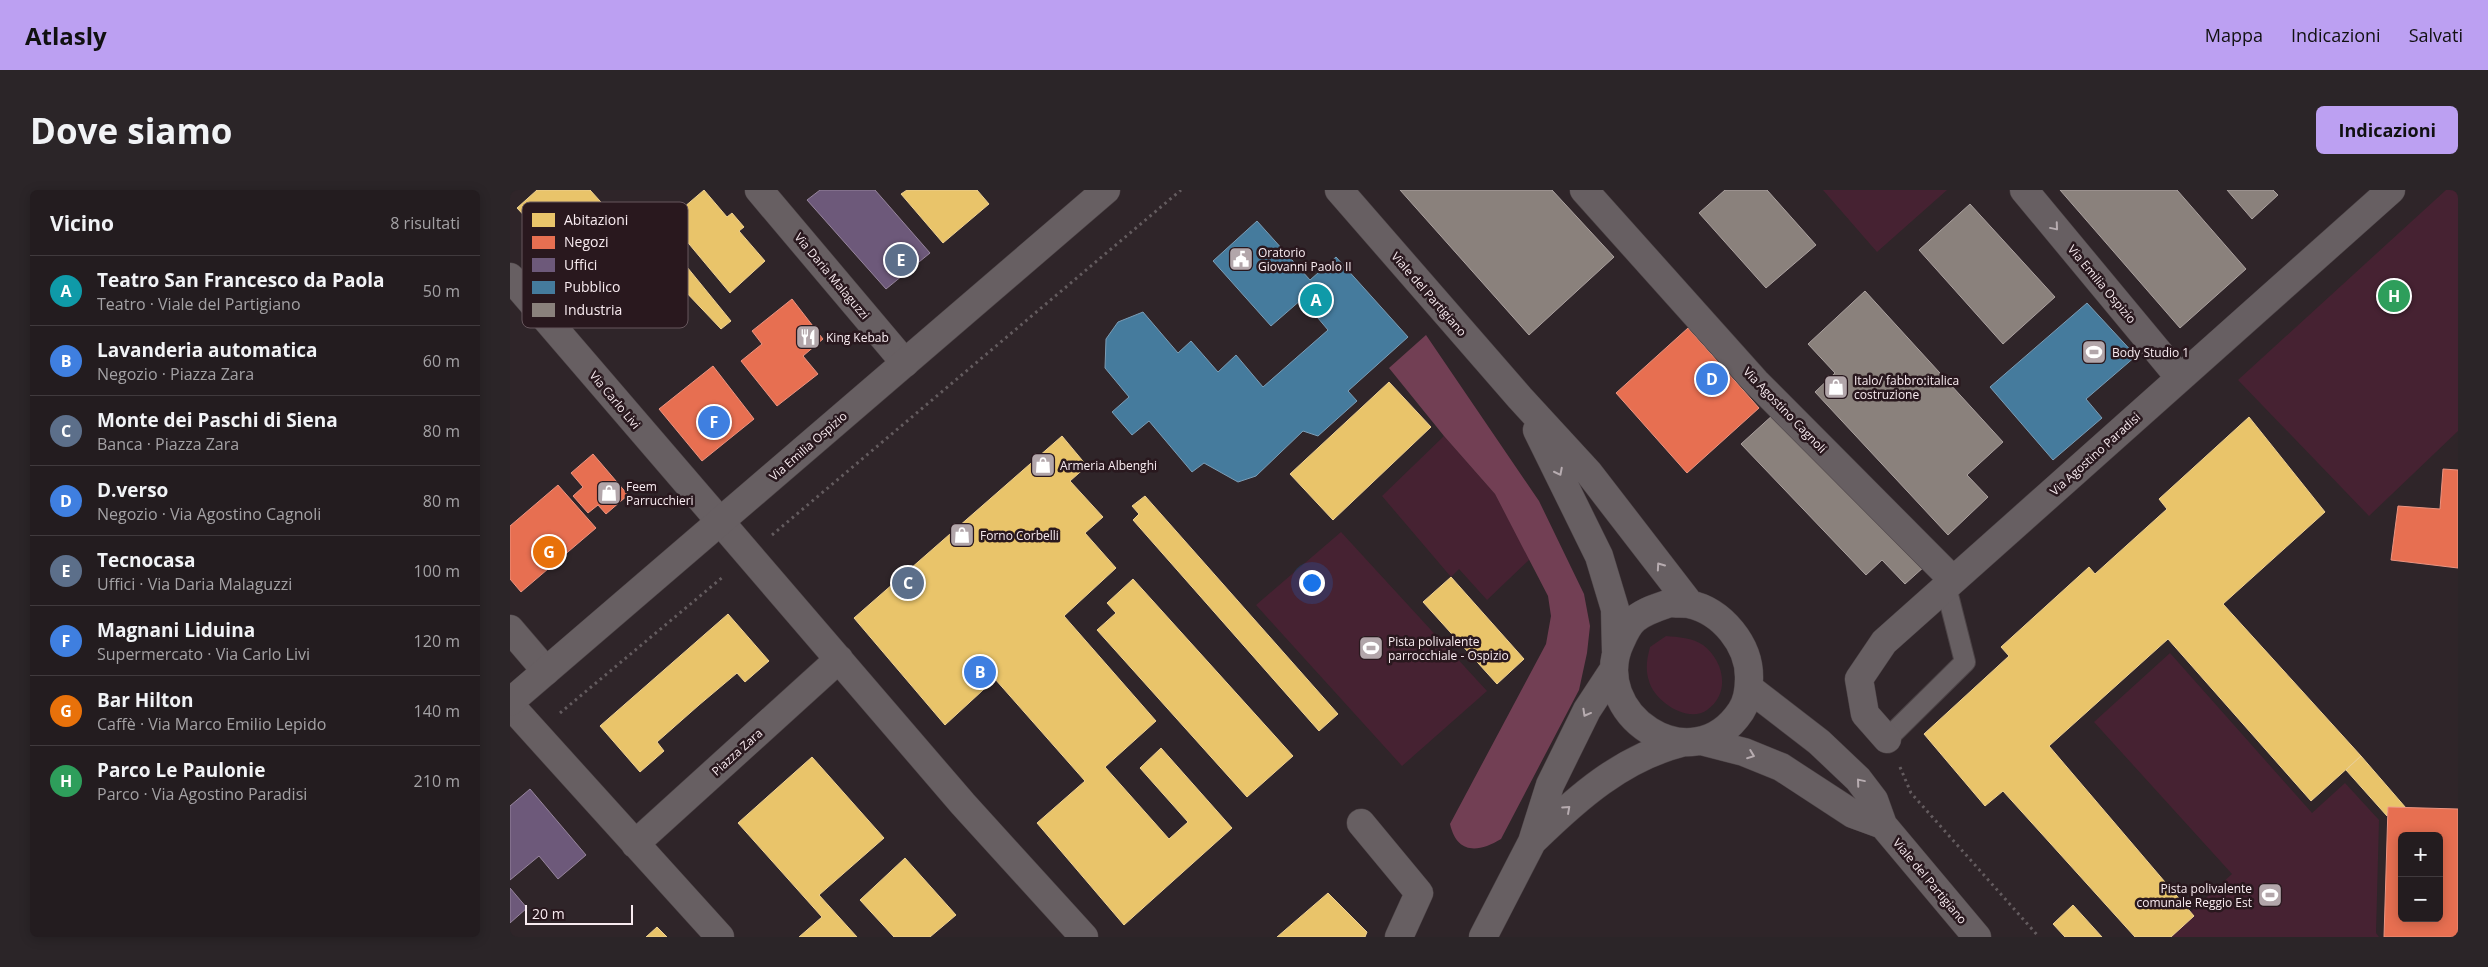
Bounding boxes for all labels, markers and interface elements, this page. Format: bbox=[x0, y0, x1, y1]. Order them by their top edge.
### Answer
text: Atlasly bbox=[25, 19, 107, 52]
text: Mappa bbox=[2205, 23, 2263, 47]
text: Indicazioni bbox=[2291, 23, 2381, 47]
text: Salvati bbox=[2409, 23, 2463, 47]
button: Indicazioni bbox=[2316, 106, 2458, 154]
text: Dove siamo bbox=[30, 107, 233, 154]
legend bbox=[522, 202, 688, 328]
text: Vicino bbox=[50, 209, 114, 237]
text: Abitazioni bbox=[564, 210, 628, 229]
text: 8 risultati bbox=[390, 212, 460, 234]
one-way arrow bbox=[2050, 222, 2059, 231]
street label: Via Daria Malaguzzi bbox=[791, 229, 873, 323]
text: Negozi bbox=[564, 232, 609, 251]
pin: E bbox=[885, 241, 917, 279]
street label: Via Emilia Ospizio bbox=[2064, 241, 2140, 327]
place label: Oratorio Giovanni Paolo II bbox=[1258, 244, 1352, 275]
public building icon: Oratorio Giovanni Paolo II bbox=[1228, 246, 1254, 272]
street label: Viale del Partigiano bbox=[1388, 248, 1470, 340]
text: Uffici bbox=[564, 255, 597, 274]
text: Teatro San Francesco da Paola bbox=[97, 267, 384, 293]
text: Pubblico bbox=[564, 277, 620, 296]
pin: H bbox=[2378, 277, 2410, 315]
text: A bbox=[60, 280, 72, 302]
text: 50 m bbox=[423, 280, 460, 302]
pin: A bbox=[1300, 281, 1332, 319]
text: Teatro · Viale del Partigiano bbox=[97, 293, 301, 315]
text: Industria bbox=[564, 300, 622, 319]
restaurant icon: King Kebab bbox=[795, 324, 821, 350]
place label: King Kebab bbox=[826, 329, 889, 346]
text: Lavanderia automatica bbox=[97, 337, 317, 363]
sports icon: Body Studio 1 bbox=[2081, 339, 2107, 365]
place label: Body Studio 1 bbox=[2112, 344, 2189, 361]
text: B bbox=[61, 350, 71, 372]
text: 60 m bbox=[423, 350, 460, 372]
pin: D bbox=[1696, 360, 1728, 398]
text: Negozio · Piazza Zara bbox=[97, 363, 254, 385]
street label: Via Agostino Cagnoli bbox=[1740, 363, 1830, 457]
street label: Via Carlo Livi bbox=[586, 367, 644, 433]
place label: Italo/ fabbro:italica costruzione bbox=[1854, 372, 1959, 403]
shop icon: Italo/ fabbro:italica costruzione bbox=[1823, 374, 1849, 400]
pin: F bbox=[698, 403, 730, 441]
text: Monte dei Paschi di Siena bbox=[97, 407, 338, 433]
street label: Via Emilia Ospizio bbox=[765, 407, 851, 485]
street label: Via Agostino Paradisi bbox=[2046, 409, 2144, 499]
text: C bbox=[61, 420, 71, 442]
text: 80 m bbox=[423, 420, 460, 442]
text: Banca · Piazza Zara bbox=[97, 433, 239, 455]
shop icon: Armeria Albenghi bbox=[1030, 452, 1056, 478]
place label: Armeria Albenghi bbox=[1060, 457, 1157, 474]
one-way arrow bbox=[1553, 467, 1563, 476]
text: D.verso bbox=[97, 477, 168, 503]
place label: Feem Parrucchieri bbox=[626, 478, 694, 509]
shop icon: Feem Parrucchieri bbox=[596, 480, 622, 506]
text: D bbox=[60, 490, 72, 512]
text: 80 m bbox=[423, 490, 460, 512]
text: Negozio · Via Agostino Cagnoli bbox=[97, 503, 321, 525]
shop icon: Forno Corbelli bbox=[949, 522, 975, 548]
place label: Forno Corbelli bbox=[980, 527, 1059, 544]
pin: G bbox=[533, 533, 565, 571]
text: Tecnocasa bbox=[97, 547, 195, 573]
text: E bbox=[62, 560, 70, 582]
text: 100 m bbox=[414, 560, 460, 582]
one-way arrow bbox=[1657, 562, 1666, 572]
pin: C bbox=[892, 564, 924, 602]
your location bbox=[1299, 570, 1325, 596]
text: Uffici · Via Daria Malaguzzi bbox=[97, 573, 292, 595]
text: Magnani Liduina bbox=[97, 617, 255, 643]
text: F bbox=[62, 630, 70, 652]
text: 120 m bbox=[414, 630, 460, 652]
place label: Pista polivalente parrocchiale - Ospizio bbox=[1388, 633, 1509, 664]
sports icon: Pista polivalente parrocchiale - Ospizio bbox=[1358, 635, 1384, 661]
text: Supermercato · Via Carlo Livi bbox=[97, 643, 310, 665]
pin: B bbox=[964, 653, 996, 691]
text: Bar Hilton bbox=[97, 687, 193, 713]
text: G bbox=[60, 700, 72, 722]
text: 140 m bbox=[414, 700, 460, 722]
one-way arrow bbox=[1582, 707, 1592, 716]
text: Caffè · Via Marco Emilio Lepido bbox=[97, 713, 326, 735]
street label: Piazza Zara bbox=[708, 725, 766, 779]
one-way arrow bbox=[1747, 749, 1755, 759]
text: Parco Le Paulonie bbox=[97, 757, 265, 783]
text: H bbox=[60, 770, 72, 792]
text: 210 m bbox=[414, 770, 460, 792]
one-way arrow bbox=[1857, 779, 1866, 788]
text: Parco · Via Agostino Paradisi bbox=[97, 783, 307, 805]
one-way arrow bbox=[1561, 805, 1570, 814]
map controls bbox=[2398, 832, 2443, 922]
button: + bbox=[2398, 832, 2443, 877]
street label: Viale del Partigiano bbox=[1889, 835, 1971, 927]
button: − bbox=[2398, 877, 2443, 922]
place label: Pista polivalente comunale Reggio Est bbox=[2136, 880, 2252, 911]
sports icon: Pista polivalente comunale Reggio Est bbox=[2257, 882, 2283, 908]
scale bar bbox=[525, 902, 632, 925]
text: 20 m bbox=[532, 904, 565, 923]

